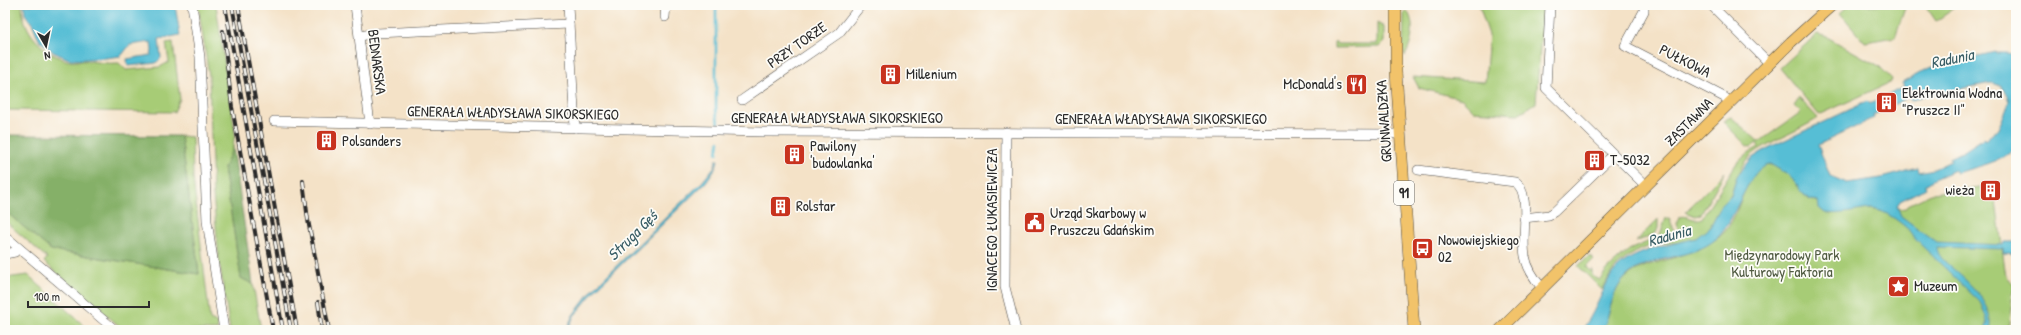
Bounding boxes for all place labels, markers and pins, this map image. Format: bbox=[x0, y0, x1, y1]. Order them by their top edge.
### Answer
building icon: Millenium bbox=[878, 61, 904, 87]
place label: Millenium bbox=[906, 63, 957, 84]
restaurant icon: McDonald's bbox=[1344, 71, 1370, 97]
place label: McDonald's bbox=[1283, 73, 1342, 94]
place label: Elektrownia Wodna "Pruszcz II" bbox=[1902, 82, 2002, 120]
building icon: Elektrownia Wodna "Pruszcz II" bbox=[1874, 89, 1900, 115]
building icon: Polsanders bbox=[313, 128, 339, 154]
place label: Polsanders bbox=[342, 130, 401, 151]
place label: Pawilony 'budowlanka' bbox=[810, 135, 875, 173]
building icon: Pawilony 'budowlanka' bbox=[782, 142, 808, 168]
building icon: T-5032 bbox=[1581, 147, 1607, 173]
place label: T-5032 bbox=[1610, 149, 1650, 170]
building icon: wieża bbox=[1977, 177, 2003, 203]
place label: wieża bbox=[1945, 179, 1974, 200]
building icon: Rolstar bbox=[768, 193, 794, 219]
place label: Rolstar bbox=[796, 195, 836, 216]
place label: Urząd Skarbowy w Pruszczu Gdańskim bbox=[1050, 202, 1154, 240]
public building icon: Urząd Skarbowy w Pruszczu Gdańskim bbox=[1022, 209, 1048, 235]
place label: Nowowiejskiego 02 bbox=[1438, 229, 1519, 267]
bus stop icon: Nowowiejskiego 02 bbox=[1409, 236, 1435, 262]
place icon: Muzeum bbox=[1885, 273, 1911, 299]
place label: Muzeum bbox=[1914, 275, 1958, 296]

